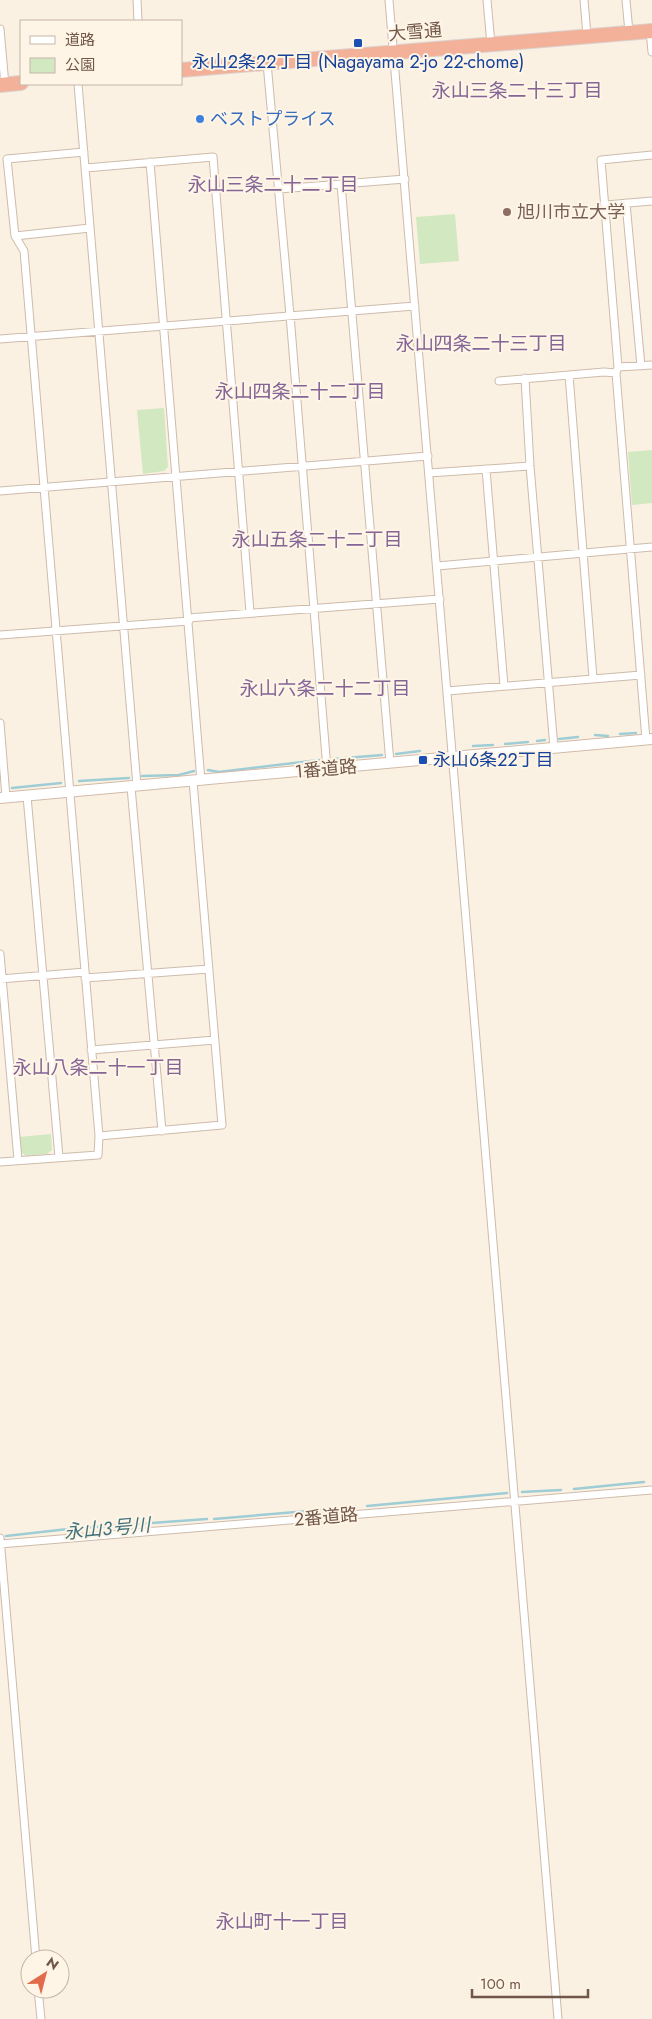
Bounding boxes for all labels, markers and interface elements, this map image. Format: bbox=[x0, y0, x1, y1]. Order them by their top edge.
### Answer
street label: 大雪通 bbox=[387, 17, 443, 47]
legend bbox=[20, 20, 182, 85]
text: 道路 bbox=[65, 29, 95, 51]
marker: 永山2条22丁目 (Nagayama 2-jo 22-chome) bbox=[352, 37, 364, 49]
place label: 永山2条22丁目 (Nagayama 2-jo 22-chome) bbox=[192, 49, 524, 75]
text: 公園 bbox=[65, 54, 95, 76]
district label: 永山三条二十三丁目 bbox=[431, 77, 603, 104]
place label: ベストプライス bbox=[210, 106, 336, 132]
marker: ベストプライス bbox=[194, 113, 206, 125]
district label: 永山三条二十二丁目 bbox=[187, 171, 359, 198]
place label: 旭川市立大学 bbox=[517, 199, 625, 225]
marker: 旭川市立大学 bbox=[501, 206, 513, 218]
district label: 永山四条二十三丁目 bbox=[395, 330, 567, 357]
district label: 永山四条二十二丁目 bbox=[214, 378, 386, 405]
district label: 永山五条二十二丁目 bbox=[231, 526, 403, 553]
district label: 永山六条二十二丁目 bbox=[239, 675, 411, 702]
place label: 永山6条22丁目 bbox=[433, 747, 554, 773]
street label: 1番道路 bbox=[294, 753, 358, 785]
marker: 永山6条22丁目 bbox=[417, 754, 429, 766]
district label: 永山八条二十一丁目 bbox=[12, 1054, 184, 1081]
street label: 2番道路 bbox=[293, 1501, 359, 1533]
water label: 永山３号川 bbox=[63, 1511, 153, 1546]
district label: 永山町十一丁目 bbox=[215, 1908, 349, 1935]
north arrow bbox=[20, 1949, 70, 1999]
text: N bbox=[42, 1952, 63, 1975]
scale bar bbox=[472, 1966, 588, 1998]
text: 100 m bbox=[480, 1973, 521, 1995]

